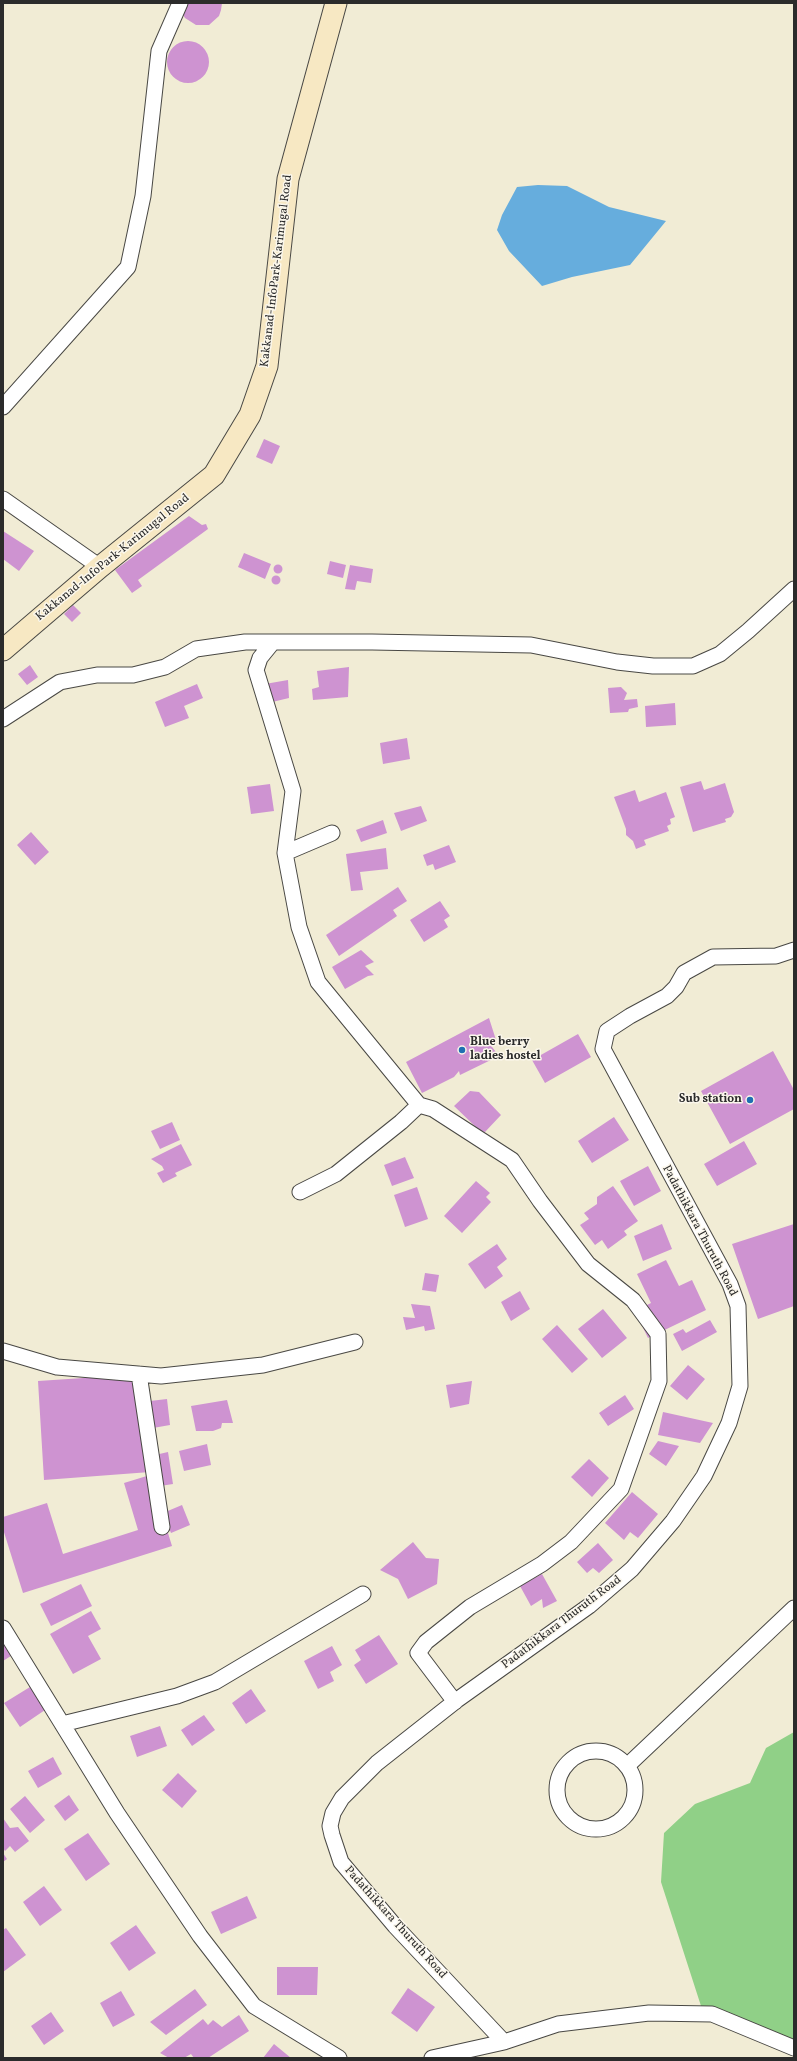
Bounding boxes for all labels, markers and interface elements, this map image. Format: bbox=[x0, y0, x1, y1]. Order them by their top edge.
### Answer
street label: Kakkanad-InfoPark-Karimugal Road bbox=[258, 174, 296, 368]
street label: Kakkanad-InfoPark-Karimugal Road bbox=[33, 491, 193, 625]
place label: Blue berry ladies hostel bbox=[470, 1036, 541, 1064]
marker: Blue berry ladies hostel bbox=[457, 1045, 467, 1055]
place label: Sub station bbox=[679, 1093, 742, 1107]
marker: Sub station bbox=[745, 1095, 755, 1105]
street label: Padathikkara Thuruth Road bbox=[658, 1163, 740, 1299]
street label: Padathikkara Thuruth Road bbox=[499, 1573, 625, 1673]
street label: Padathikkara Thuruth Road bbox=[341, 1864, 449, 1982]

